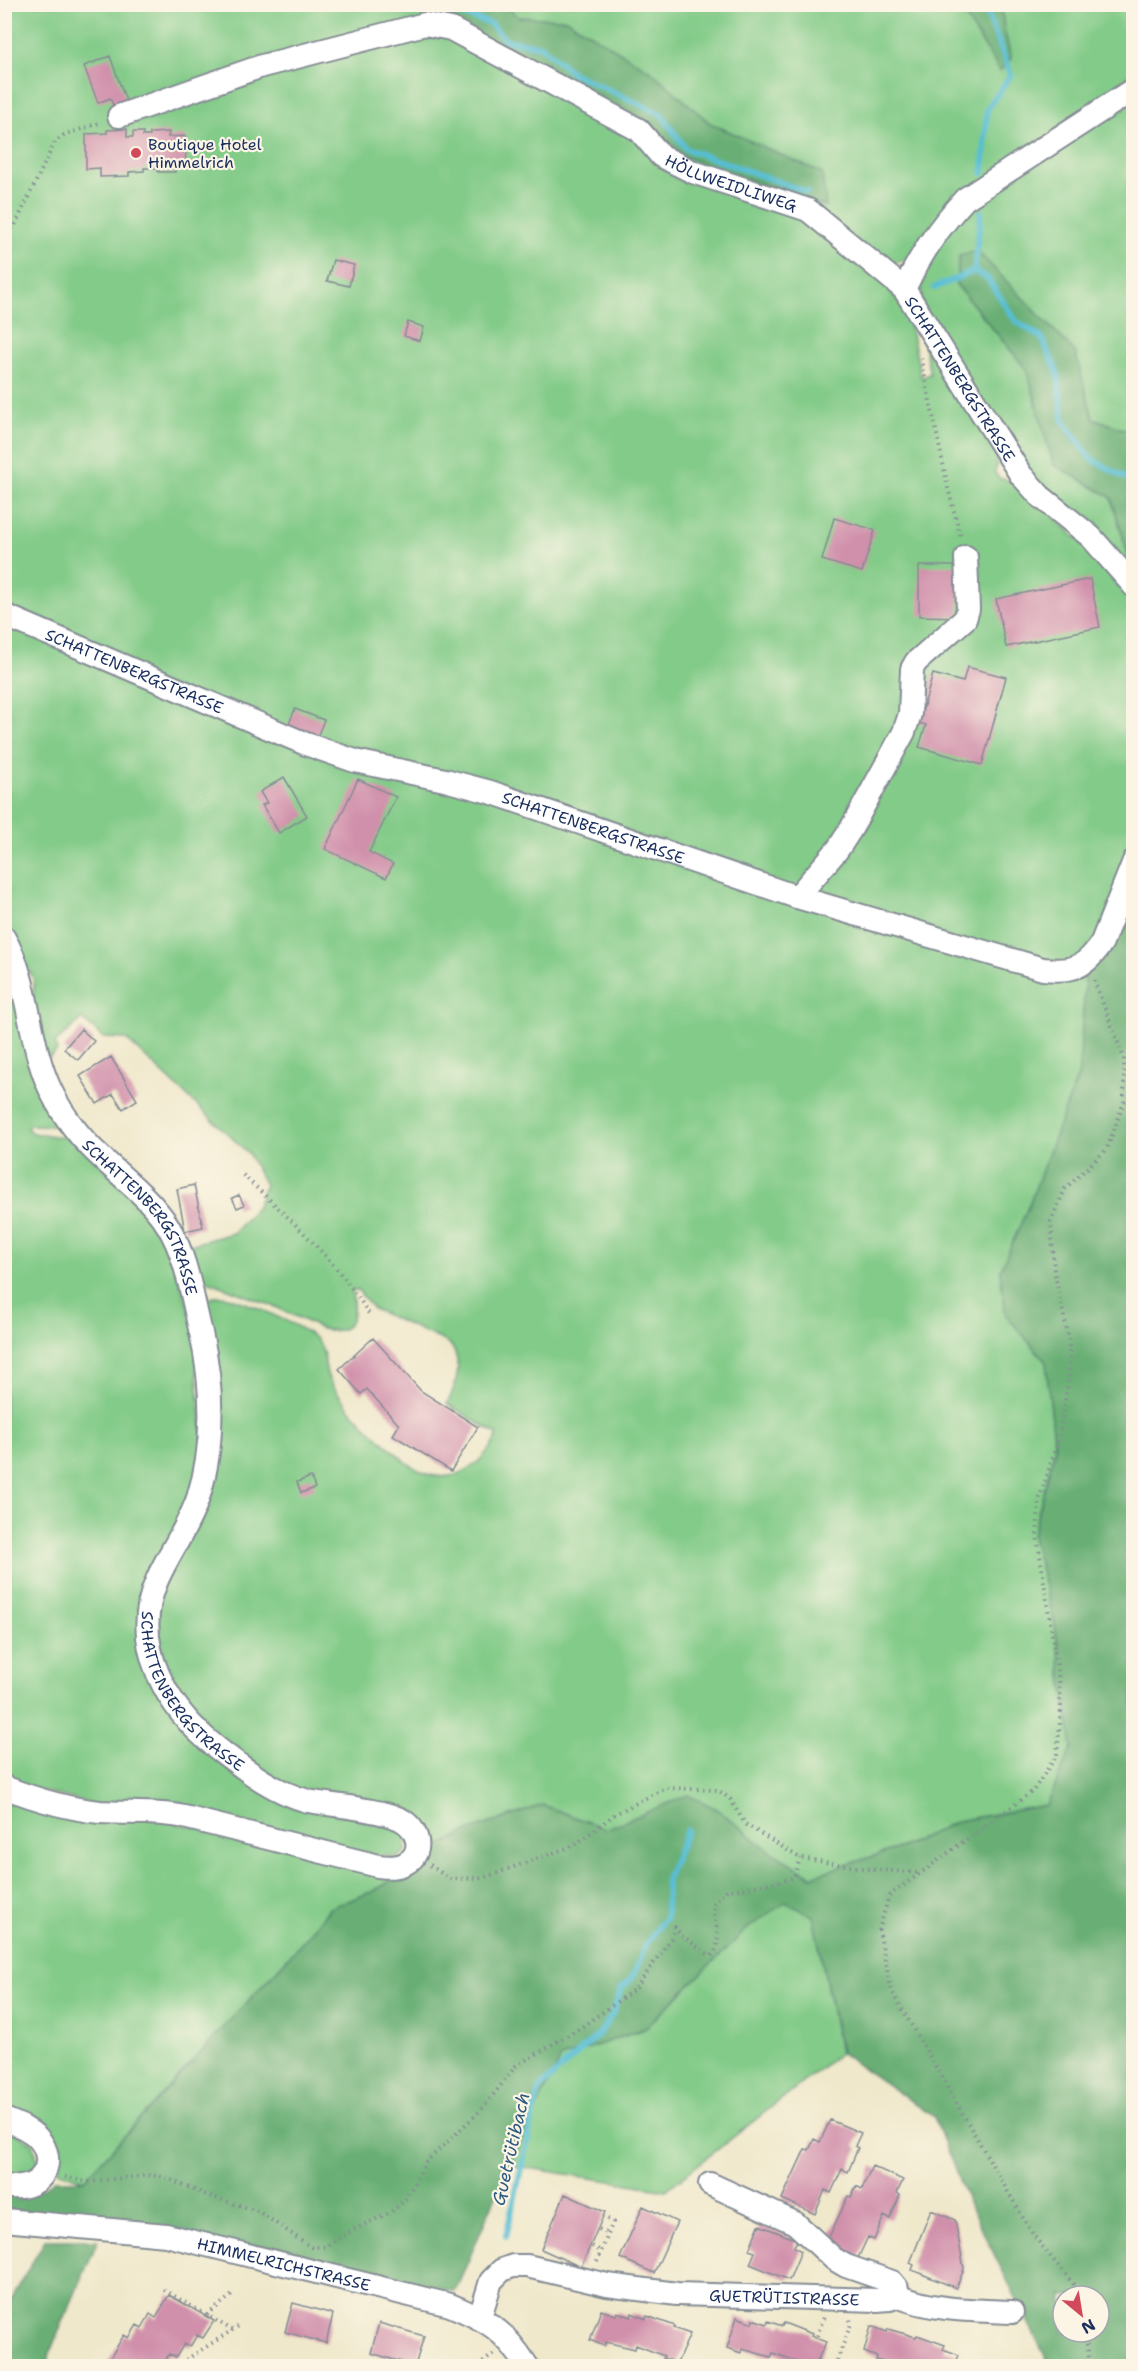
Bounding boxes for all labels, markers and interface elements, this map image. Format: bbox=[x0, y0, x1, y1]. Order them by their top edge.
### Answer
place label: Boutique Hotel Himmelrich bbox=[148, 134, 262, 173]
marker: Boutique Hotel Himmelrich bbox=[129, 146, 143, 160]
street label: HÖLLWEIDLIWEG bbox=[662, 149, 800, 216]
street label: SCHATTENBERGSTRASSE bbox=[901, 292, 1020, 465]
street label: SCHATTENBERGSTRASSE bbox=[42, 623, 227, 718]
street label: SCHATTENBERGSTRASSE bbox=[499, 786, 687, 868]
street label: SCHATTENBERGSTRASSE bbox=[78, 1135, 203, 1297]
street label: SCHATTENBERGSTRASSE bbox=[137, 1611, 249, 1776]
water label: Guetrütibach bbox=[486, 2090, 536, 2208]
street label: HIMMELRICHSTRASSE bbox=[195, 2233, 373, 2296]
street label: GUETRÜTISTRASSE bbox=[709, 2284, 860, 2310]
north arrow bbox=[1051, 2284, 1111, 2344]
text: N bbox=[1078, 2314, 1099, 2339]

